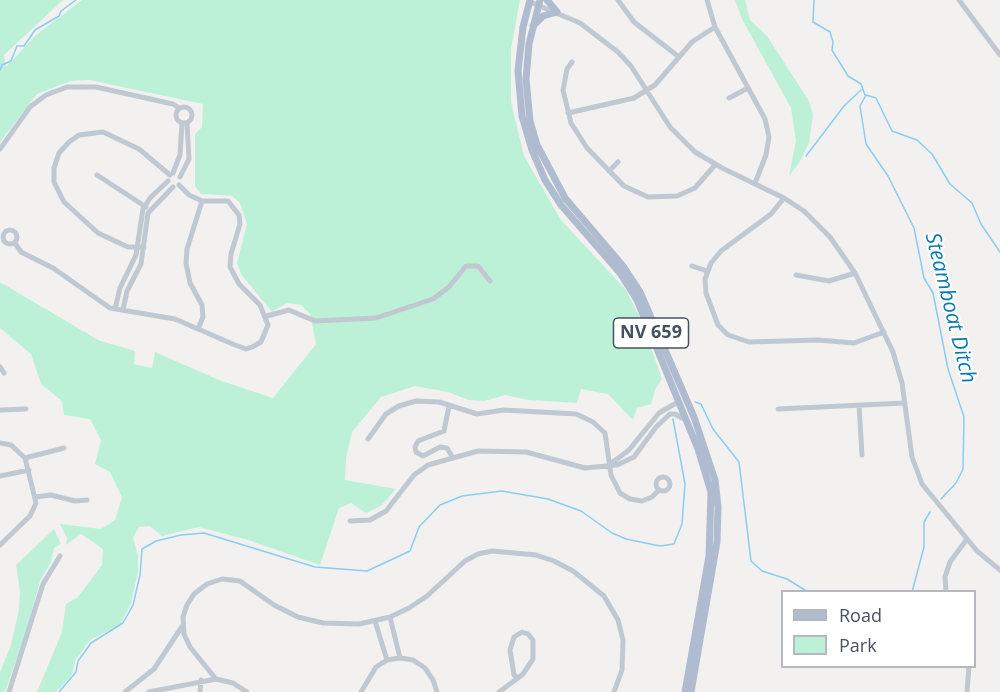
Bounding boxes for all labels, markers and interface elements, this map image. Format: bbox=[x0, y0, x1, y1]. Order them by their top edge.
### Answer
water label: Steamboat Ditch bbox=[919, 230, 981, 386]
road number: NV 659 bbox=[614, 318, 688, 348]
legend bbox=[781, 590, 976, 668]
text: Road bbox=[839, 603, 882, 627]
text: Park bbox=[839, 633, 877, 657]

